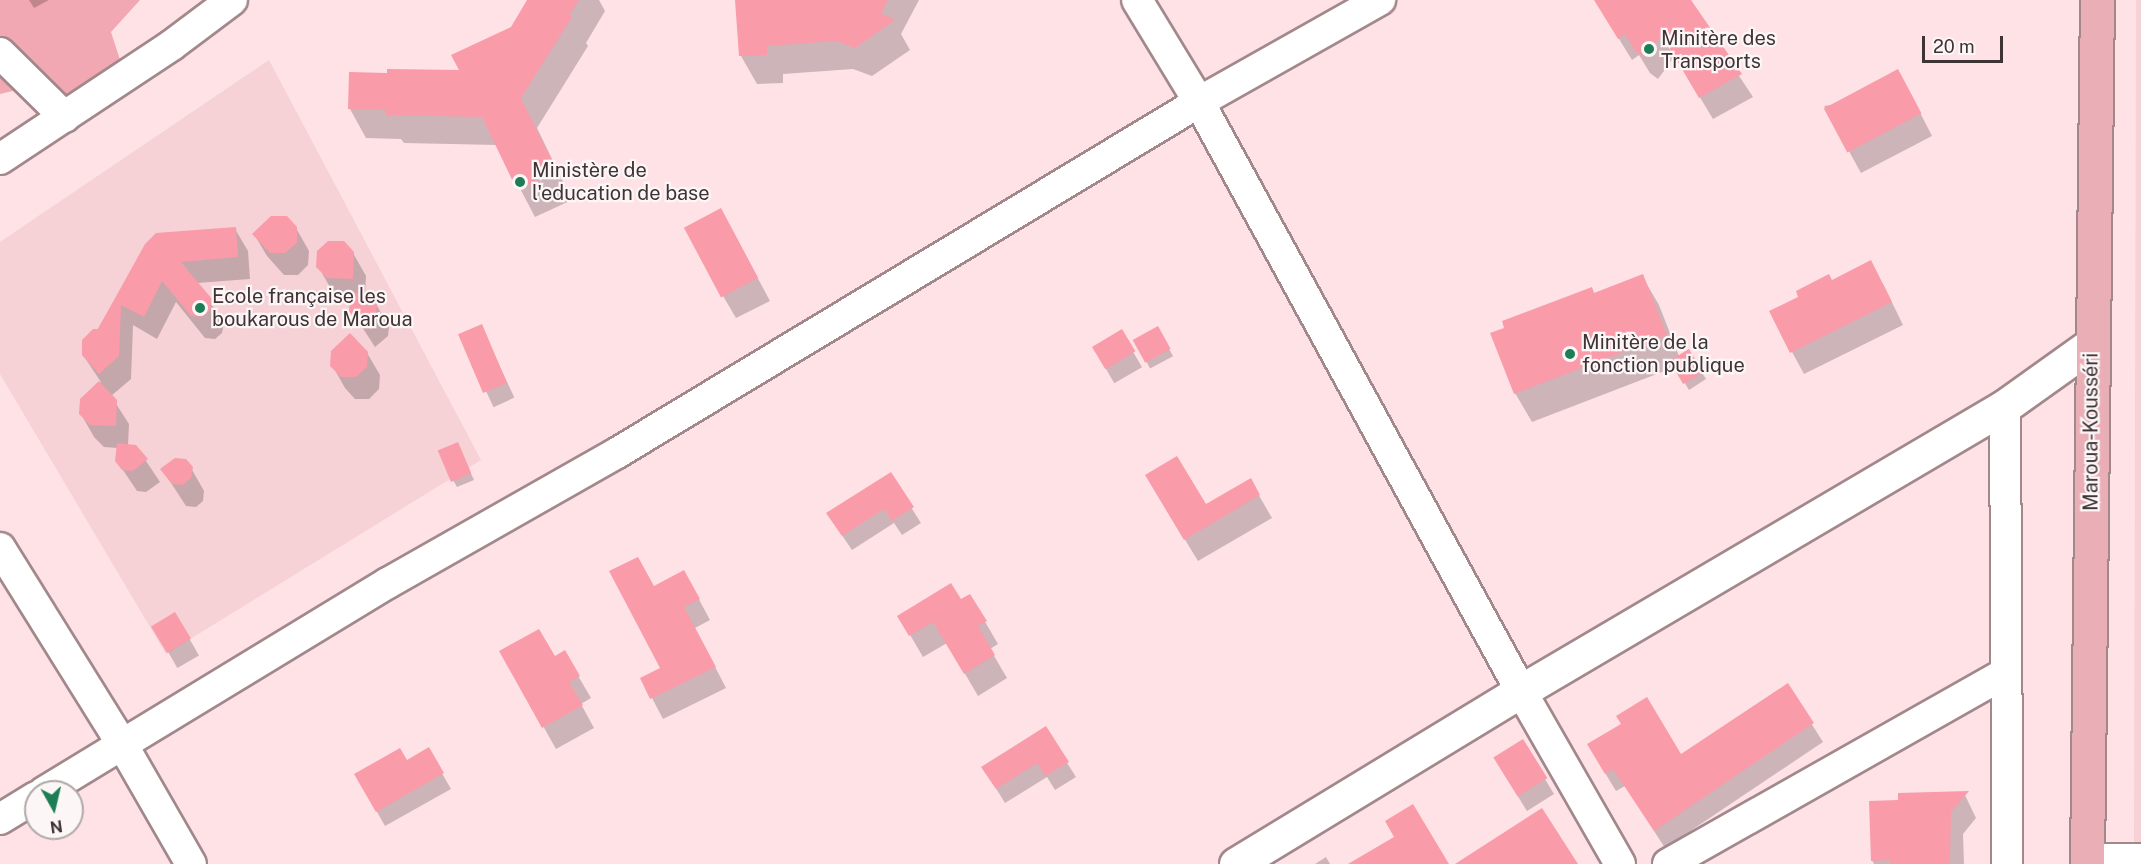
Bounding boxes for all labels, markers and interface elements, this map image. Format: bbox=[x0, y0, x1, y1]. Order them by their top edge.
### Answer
scale bar bbox=[1925, 24, 2006, 62]
place label: Minitère des Transports bbox=[1661, 26, 1776, 73]
text: 20 m bbox=[1933, 36, 1975, 57]
marker: Minitère des Transports bbox=[1642, 42, 1656, 56]
place label: Ministère de l'education de base bbox=[532, 158, 710, 205]
marker: Ministère de l'education de base bbox=[513, 175, 527, 189]
place label: Ecole française les boukarous de Maroua bbox=[212, 284, 413, 331]
marker: Ecole française les boukarous de Maroua bbox=[193, 301, 207, 315]
place label: Minitère de la fonction publique bbox=[1582, 330, 1745, 377]
marker: Minitère de la fonction publique bbox=[1563, 347, 1577, 361]
street label: Maroua-Kousséri bbox=[2079, 353, 2103, 511]
north arrow bbox=[24, 780, 84, 840]
text: N bbox=[49, 816, 64, 837]

